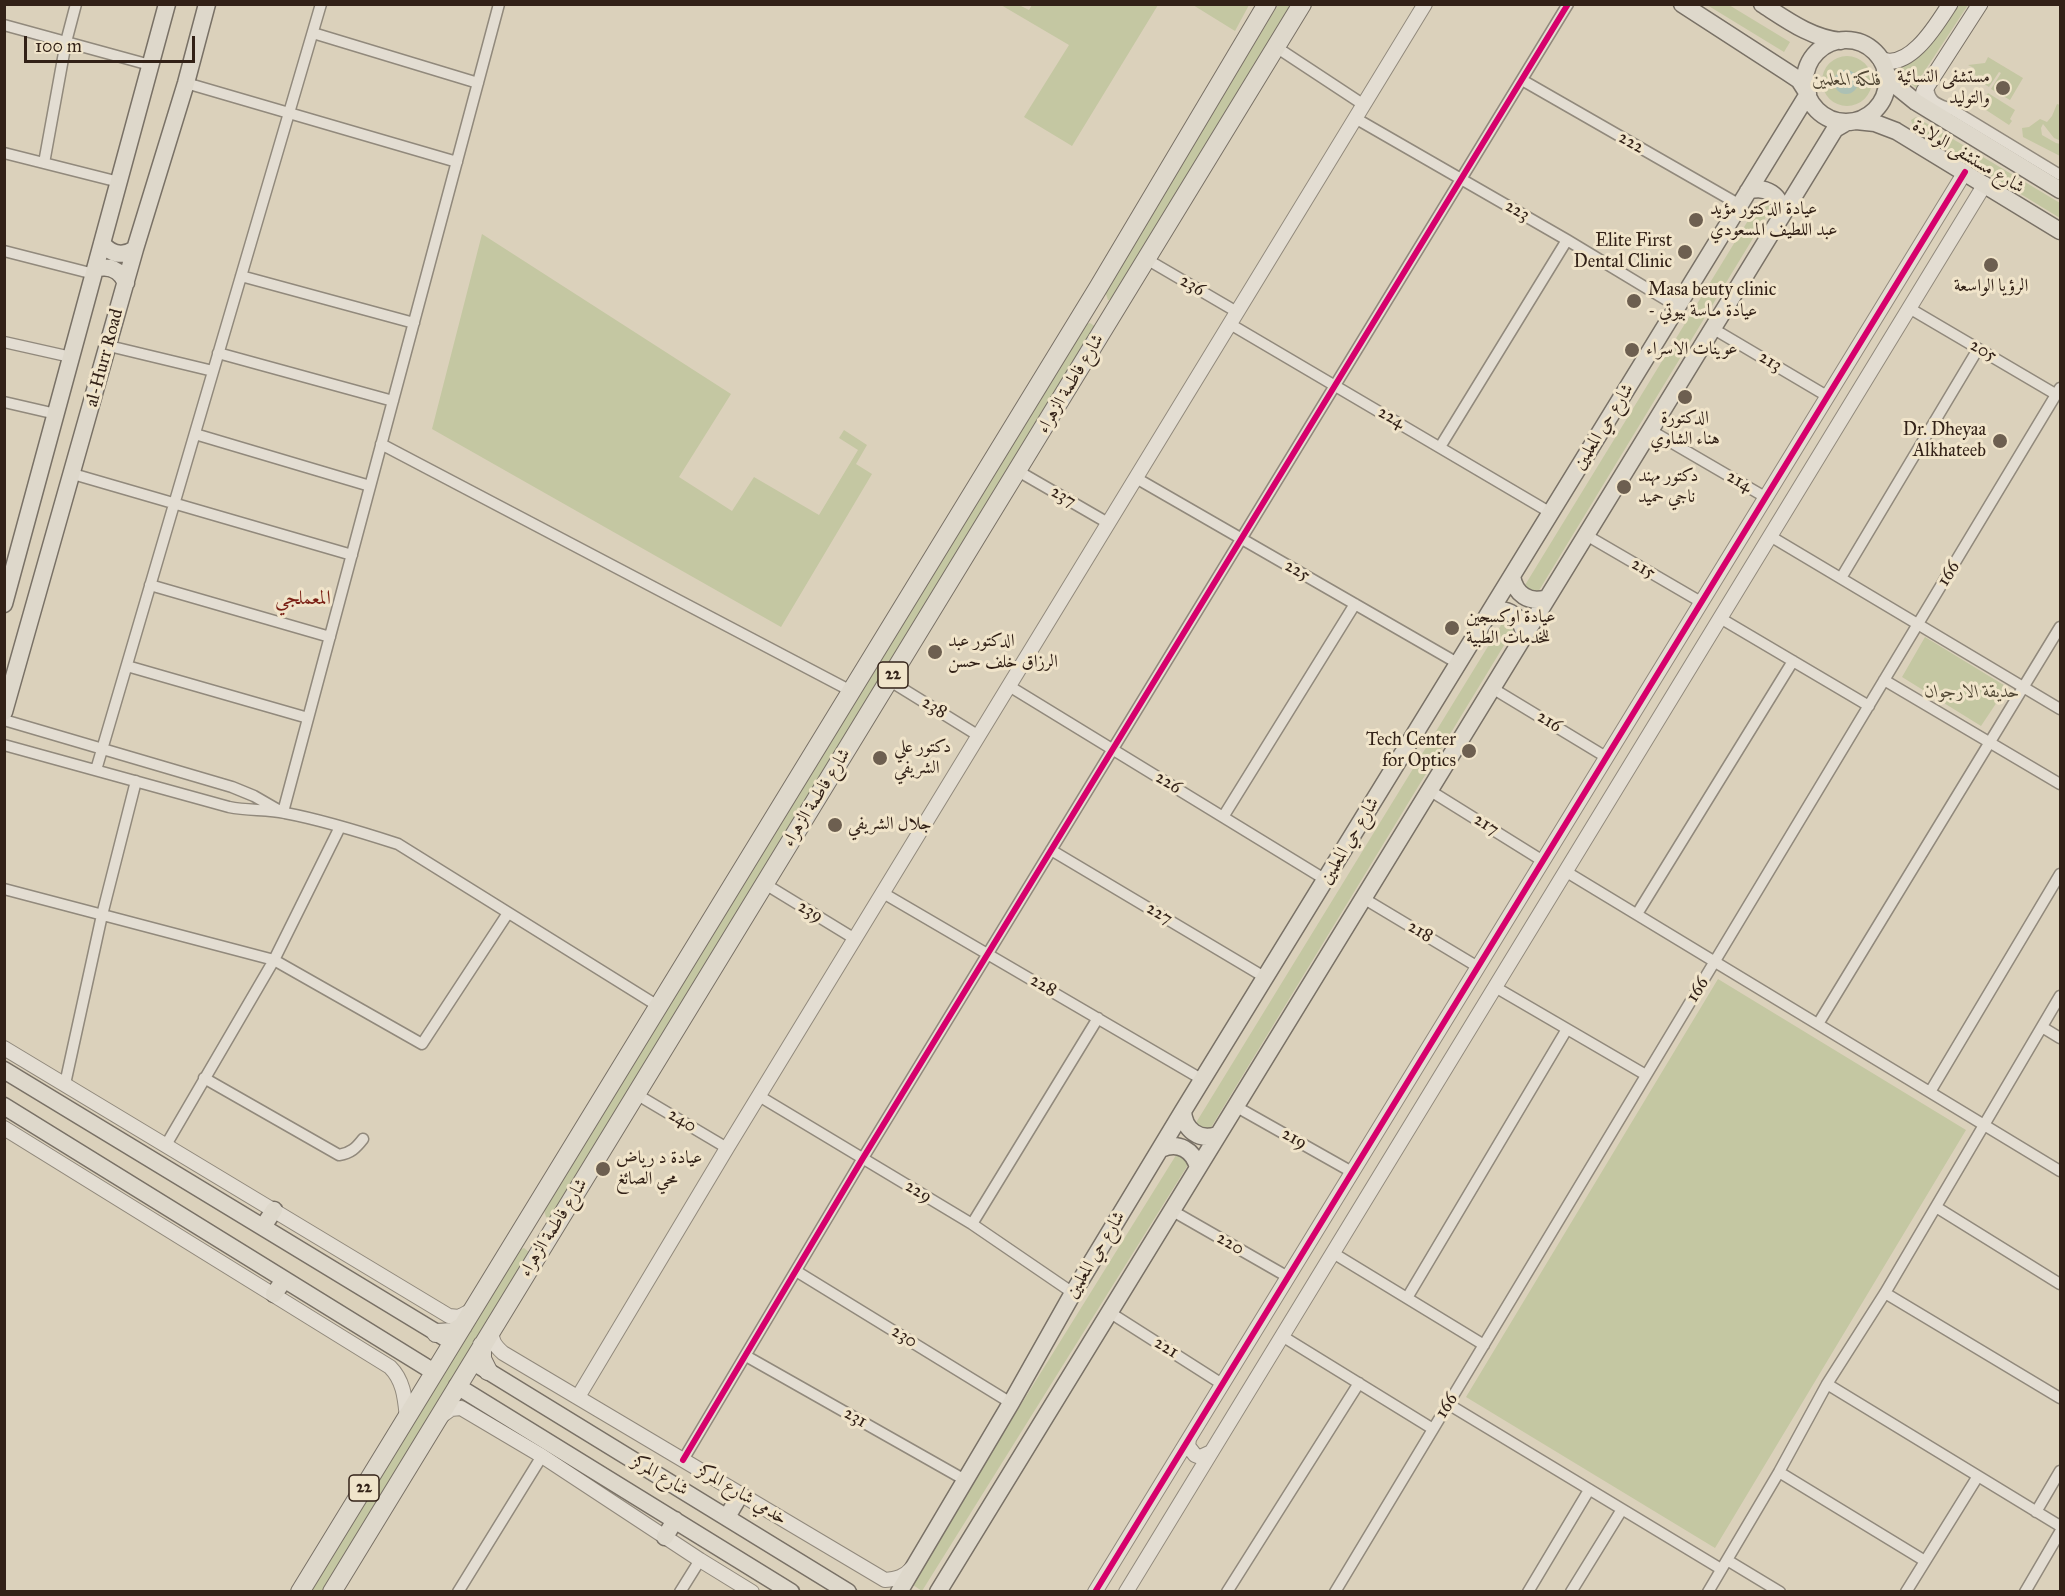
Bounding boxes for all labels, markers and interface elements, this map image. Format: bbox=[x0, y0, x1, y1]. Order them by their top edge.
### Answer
scale bar bbox=[27, 24, 198, 62]
text: 100 m bbox=[35, 35, 82, 57]
place label: مستشفى النسائية والتوليد bbox=[1897, 67, 1990, 110]
park label: فلكة المعلمين bbox=[1812, 70, 1882, 92]
marker: مستشفى النسائية والتوليد bbox=[1994, 79, 2012, 97]
street label: شارع مستشفى الولادة bbox=[1908, 115, 2028, 199]
street label: 222 bbox=[1614, 127, 1648, 159]
street label: 223 bbox=[1501, 195, 1533, 227]
place label: عيادة الدكتور مؤيد عبد اللطيف المسعودي bbox=[1710, 199, 1838, 242]
marker: عيادة الدكتور مؤيد عبد اللطيف المسعودي bbox=[1687, 211, 1705, 229]
place label: Elite First Dental Clinic bbox=[1574, 231, 1672, 274]
marker: Elite First Dental Clinic bbox=[1676, 243, 1694, 261]
marker: الرؤيا الواسعة bbox=[1982, 256, 2000, 274]
street label: 236 bbox=[1176, 270, 1208, 302]
place label: الرؤيا الواسعة bbox=[1954, 276, 2028, 298]
place label: Masa beuty clinic - عيادة مـاسة بيوتي bbox=[1648, 280, 1776, 322]
marker: Masa beuty clinic - عيادة مـاسة بيوتي bbox=[1625, 292, 1643, 310]
street label: al-Hurr Road bbox=[82, 307, 128, 409]
street label: شارع فاطمة الزهراء bbox=[1033, 330, 1109, 438]
street label: 205 bbox=[1966, 335, 2000, 367]
place label: عوينات الاسراء bbox=[1646, 339, 1738, 361]
marker: عوينات الاسراء bbox=[1623, 341, 1641, 359]
street label: 213 bbox=[1755, 347, 1785, 377]
street label: شارع حي المعلمين bbox=[1569, 380, 1639, 474]
marker: الدكتورة هناء الشاوي bbox=[1676, 388, 1694, 406]
street label: 224 bbox=[1374, 402, 1408, 434]
place label: الدكتورة هناء الشاوي bbox=[1650, 408, 1720, 450]
place label: Dr. Dheyaa Alkhateeb bbox=[1903, 420, 1986, 462]
marker: Dr. Dheyaa Alkhateeb bbox=[1991, 432, 2009, 450]
place label: دكتور مهند ناجي حميد bbox=[1638, 466, 1698, 508]
street label: 214 bbox=[1722, 466, 1756, 498]
marker: دكتور مهند ناجي حميد bbox=[1615, 478, 1633, 496]
street label: 237 bbox=[1046, 481, 1080, 513]
street label: 215 bbox=[1627, 554, 1659, 584]
street label: 225 bbox=[1280, 555, 1314, 587]
street label: 166 bbox=[1933, 558, 1965, 590]
district label: المعملجي bbox=[275, 587, 331, 611]
place label: عيادة اوكسجين للخدمات الطبية bbox=[1466, 607, 1556, 650]
marker: عيادة اوكسجين للخدمات الطبية bbox=[1443, 619, 1461, 637]
place label: الدكتور عبد الرزاق خلف حسن bbox=[948, 631, 1058, 674]
marker: الدكتور عبد الرزاق خلف حسن bbox=[926, 643, 944, 661]
road number: 22 bbox=[878, 662, 908, 688]
park label: حديقة الارجوان bbox=[1924, 682, 2020, 704]
street label: 238 bbox=[917, 692, 951, 724]
street label: 216 bbox=[1533, 706, 1565, 738]
place label: Tech Center for Optics bbox=[1366, 730, 1456, 772]
place label: دكتور علي الشريفي bbox=[894, 737, 951, 780]
marker: Tech Center for Optics bbox=[1460, 742, 1478, 760]
street label: شارع فاطمة الزهراء bbox=[778, 745, 856, 851]
marker: دكتور علي الشريفي bbox=[871, 749, 889, 767]
street label: 226 bbox=[1151, 767, 1185, 799]
street label: شارع حي المعلمين bbox=[1316, 794, 1384, 888]
street label: 217 bbox=[1469, 809, 1503, 841]
place label: جلال الشريفي bbox=[848, 814, 932, 836]
marker: جلال الشريفي bbox=[826, 816, 844, 834]
street label: 239 bbox=[793, 896, 827, 928]
street label: 227 bbox=[1142, 898, 1176, 930]
street label: 218 bbox=[1403, 916, 1437, 948]
street label: 228 bbox=[1026, 970, 1060, 1002]
street label: 166 bbox=[1682, 974, 1714, 1006]
street label: 240 bbox=[664, 1104, 700, 1138]
street label: 219 bbox=[1278, 1123, 1310, 1155]
place label: عيادة د رياض محي الصائغ bbox=[616, 1148, 702, 1190]
marker: عيادة د رياض محي الصائغ bbox=[594, 1160, 612, 1178]
street label: شارع فاطمة الزهراء bbox=[515, 1175, 593, 1281]
street label: 229 bbox=[901, 1176, 935, 1208]
street label: شارع حي المعلمين bbox=[1062, 1208, 1130, 1302]
street label: 220 bbox=[1212, 1228, 1248, 1260]
street label: 230 bbox=[887, 1321, 921, 1353]
street label: 221 bbox=[1150, 1332, 1182, 1364]
street label: 166 bbox=[1431, 1390, 1463, 1422]
street label: 231 bbox=[840, 1403, 870, 1433]
street label: شارع المركز bbox=[628, 1451, 692, 1501]
street label: خدمي شارع المركز bbox=[693, 1460, 791, 1530]
road number: 22 bbox=[349, 1475, 379, 1501]

